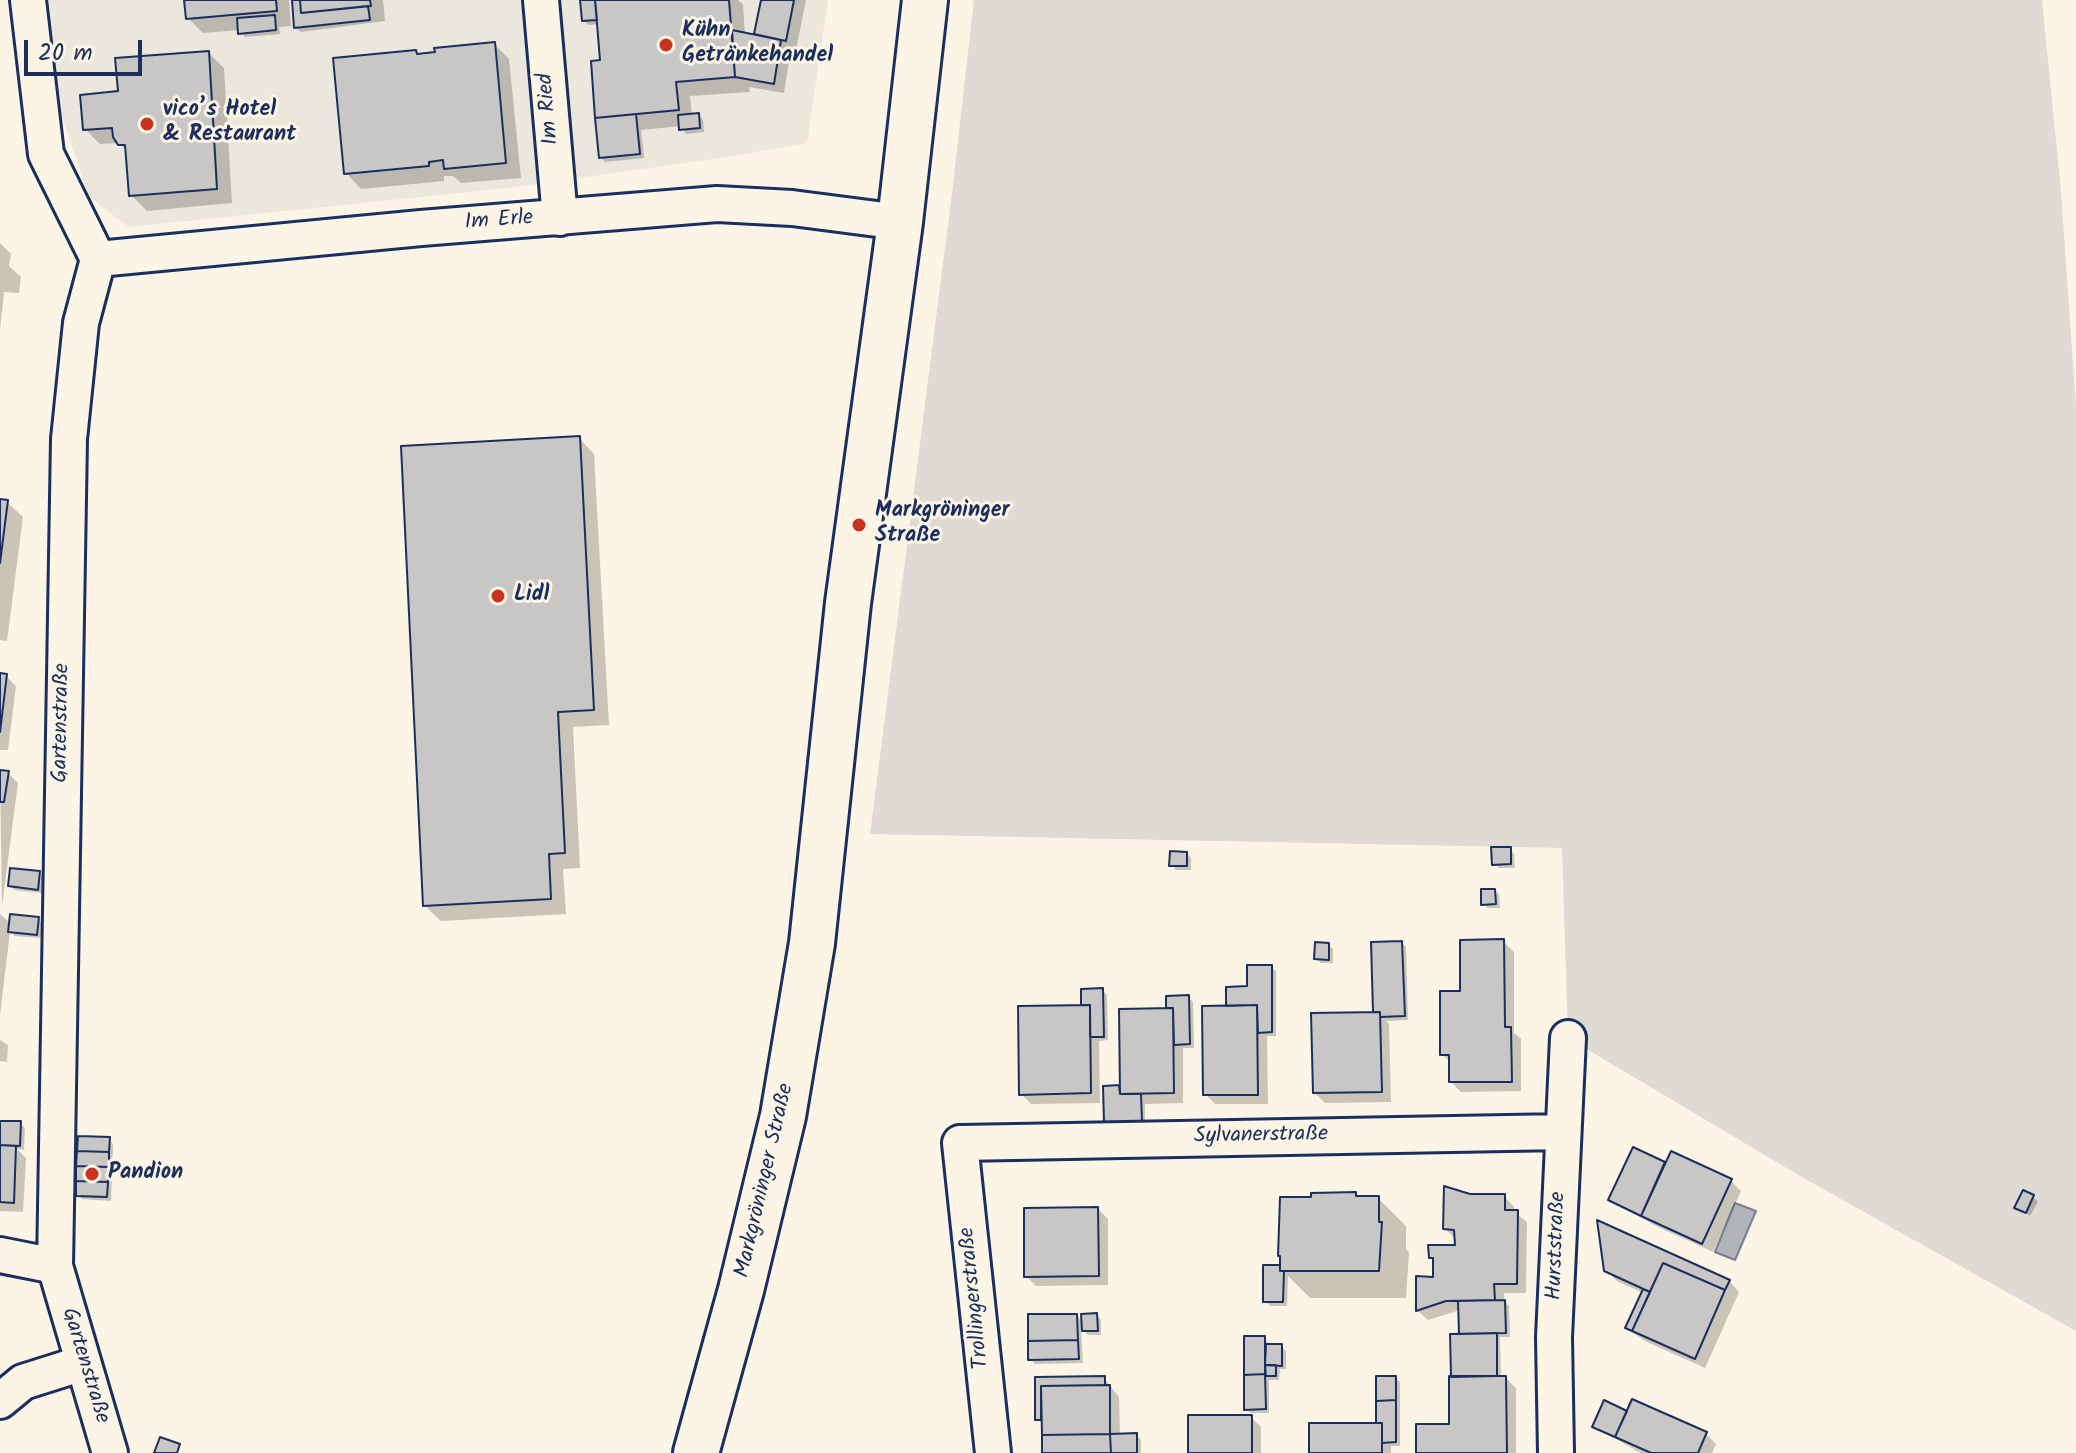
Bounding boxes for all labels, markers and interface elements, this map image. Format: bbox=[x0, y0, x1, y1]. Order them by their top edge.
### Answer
place label: Kühn Getränkehandel bbox=[682, 19, 833, 70]
scale bar bbox=[28, 24, 146, 74]
text: 20 m bbox=[38, 34, 93, 73]
marker: Kühn Getränkehandel bbox=[657, 36, 675, 54]
street label: Im Ried bbox=[534, 72, 566, 146]
place label: vico’s Hotel & Restaurant bbox=[163, 98, 296, 150]
marker: vico’s Hotel & Restaurant bbox=[138, 115, 156, 133]
street label: Im Erle bbox=[464, 206, 534, 238]
place label: Markgröninger Straße bbox=[875, 499, 1010, 550]
marker: Markgröninger Straße bbox=[850, 516, 868, 534]
place label: Lidl bbox=[514, 583, 549, 609]
marker: Lidl bbox=[489, 587, 507, 605]
street label: Gartenstraße bbox=[49, 663, 77, 783]
street label: Markgröninger Straße bbox=[731, 1081, 801, 1281]
street label: Sylvanerstraße bbox=[1194, 1123, 1328, 1151]
place label: Pandion bbox=[108, 1161, 183, 1187]
marker: Pandion bbox=[83, 1165, 101, 1183]
street label: Hurststraße bbox=[1543, 1191, 1573, 1301]
street label: Trollingerstraße bbox=[955, 1226, 997, 1370]
street label: Gartenstraße bbox=[54, 1305, 114, 1427]

